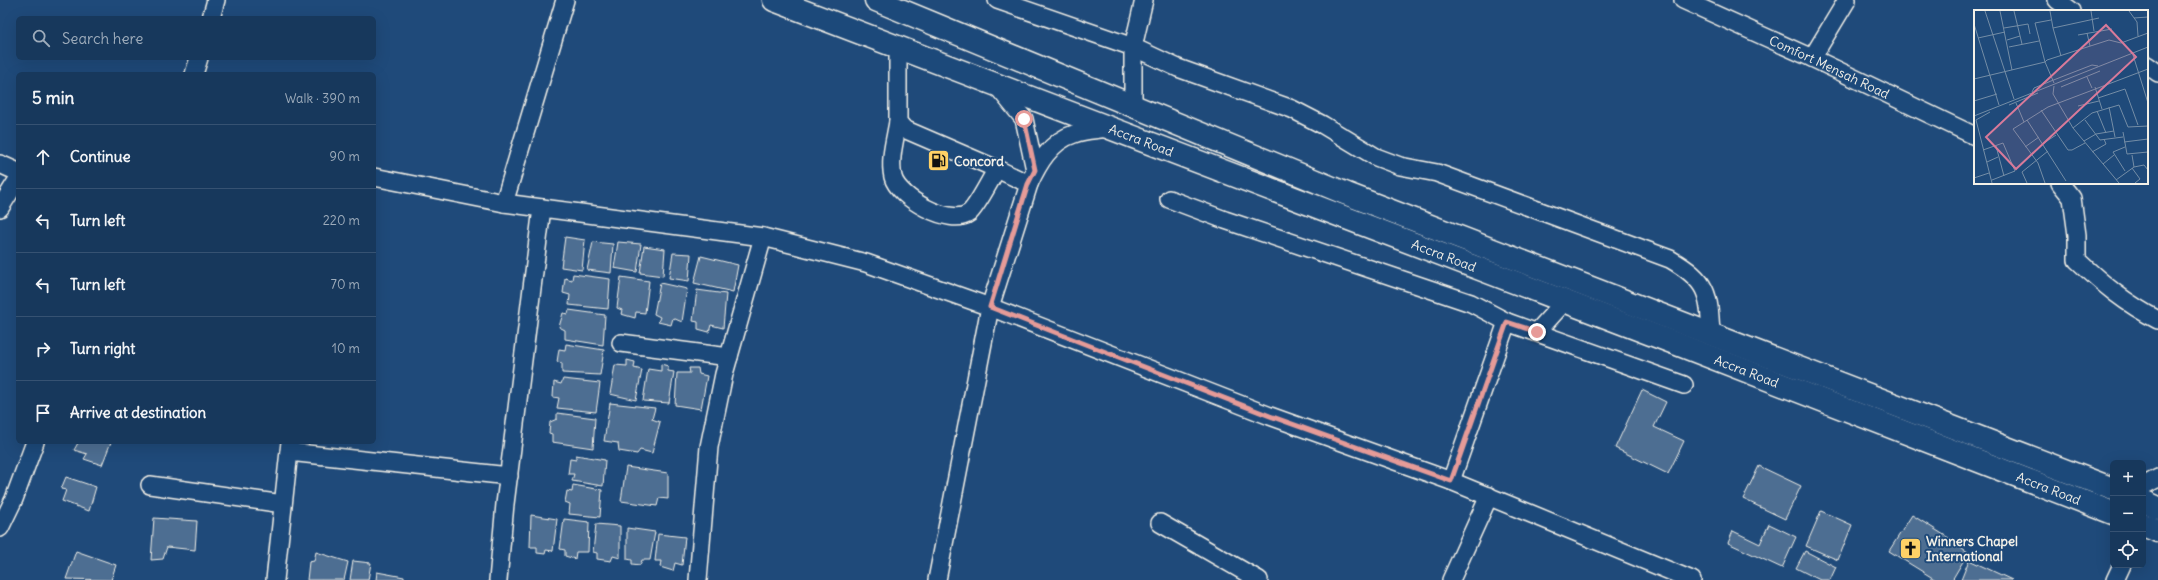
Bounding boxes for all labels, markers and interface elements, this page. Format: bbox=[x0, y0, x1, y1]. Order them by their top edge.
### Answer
inset map bbox=[1974, 10, 2148, 184]
search box bbox=[16, 16, 376, 60]
icon: search bbox=[30, 27, 52, 49]
text: Search here bbox=[62, 29, 143, 48]
street label: Comfort Mensah Road bbox=[1767, 31, 1893, 102]
text: 5 min bbox=[32, 87, 74, 109]
text: Walk · 390 m bbox=[285, 90, 360, 107]
route start bbox=[1015, 110, 1033, 128]
street label: Accra Road bbox=[1107, 120, 1176, 160]
icon: ahead bbox=[32, 146, 54, 168]
text: Continue bbox=[70, 147, 131, 166]
text: 90 m bbox=[329, 148, 360, 165]
fuel station icon: Concord bbox=[926, 148, 952, 174]
place label: Concord bbox=[954, 153, 1004, 170]
icon: left bbox=[32, 210, 54, 232]
text: Turn left bbox=[70, 211, 125, 230]
text: 220 m bbox=[323, 212, 360, 229]
street label: Accra Road bbox=[1409, 235, 1479, 275]
icon: left bbox=[32, 274, 54, 296]
text: Turn left bbox=[70, 275, 125, 294]
text: 70 m bbox=[331, 276, 360, 293]
route end bbox=[1528, 323, 1546, 341]
icon: right bbox=[32, 338, 54, 360]
text: Turn right bbox=[70, 339, 135, 358]
text: 10 m bbox=[332, 340, 360, 357]
street label: Accra Road bbox=[1712, 351, 1782, 391]
icon: arrive bbox=[32, 402, 54, 424]
text: Arrive at destination bbox=[70, 403, 206, 422]
map controls bbox=[2110, 460, 2146, 568]
button: + bbox=[2110, 460, 2146, 496]
street label: Accra Road bbox=[2014, 468, 2084, 508]
button: − bbox=[2110, 496, 2146, 532]
button: locate bbox=[2110, 532, 2146, 568]
place label: Winners Chapel International bbox=[1926, 533, 2018, 565]
church icon: Winners Chapel International bbox=[1898, 535, 1924, 561]

